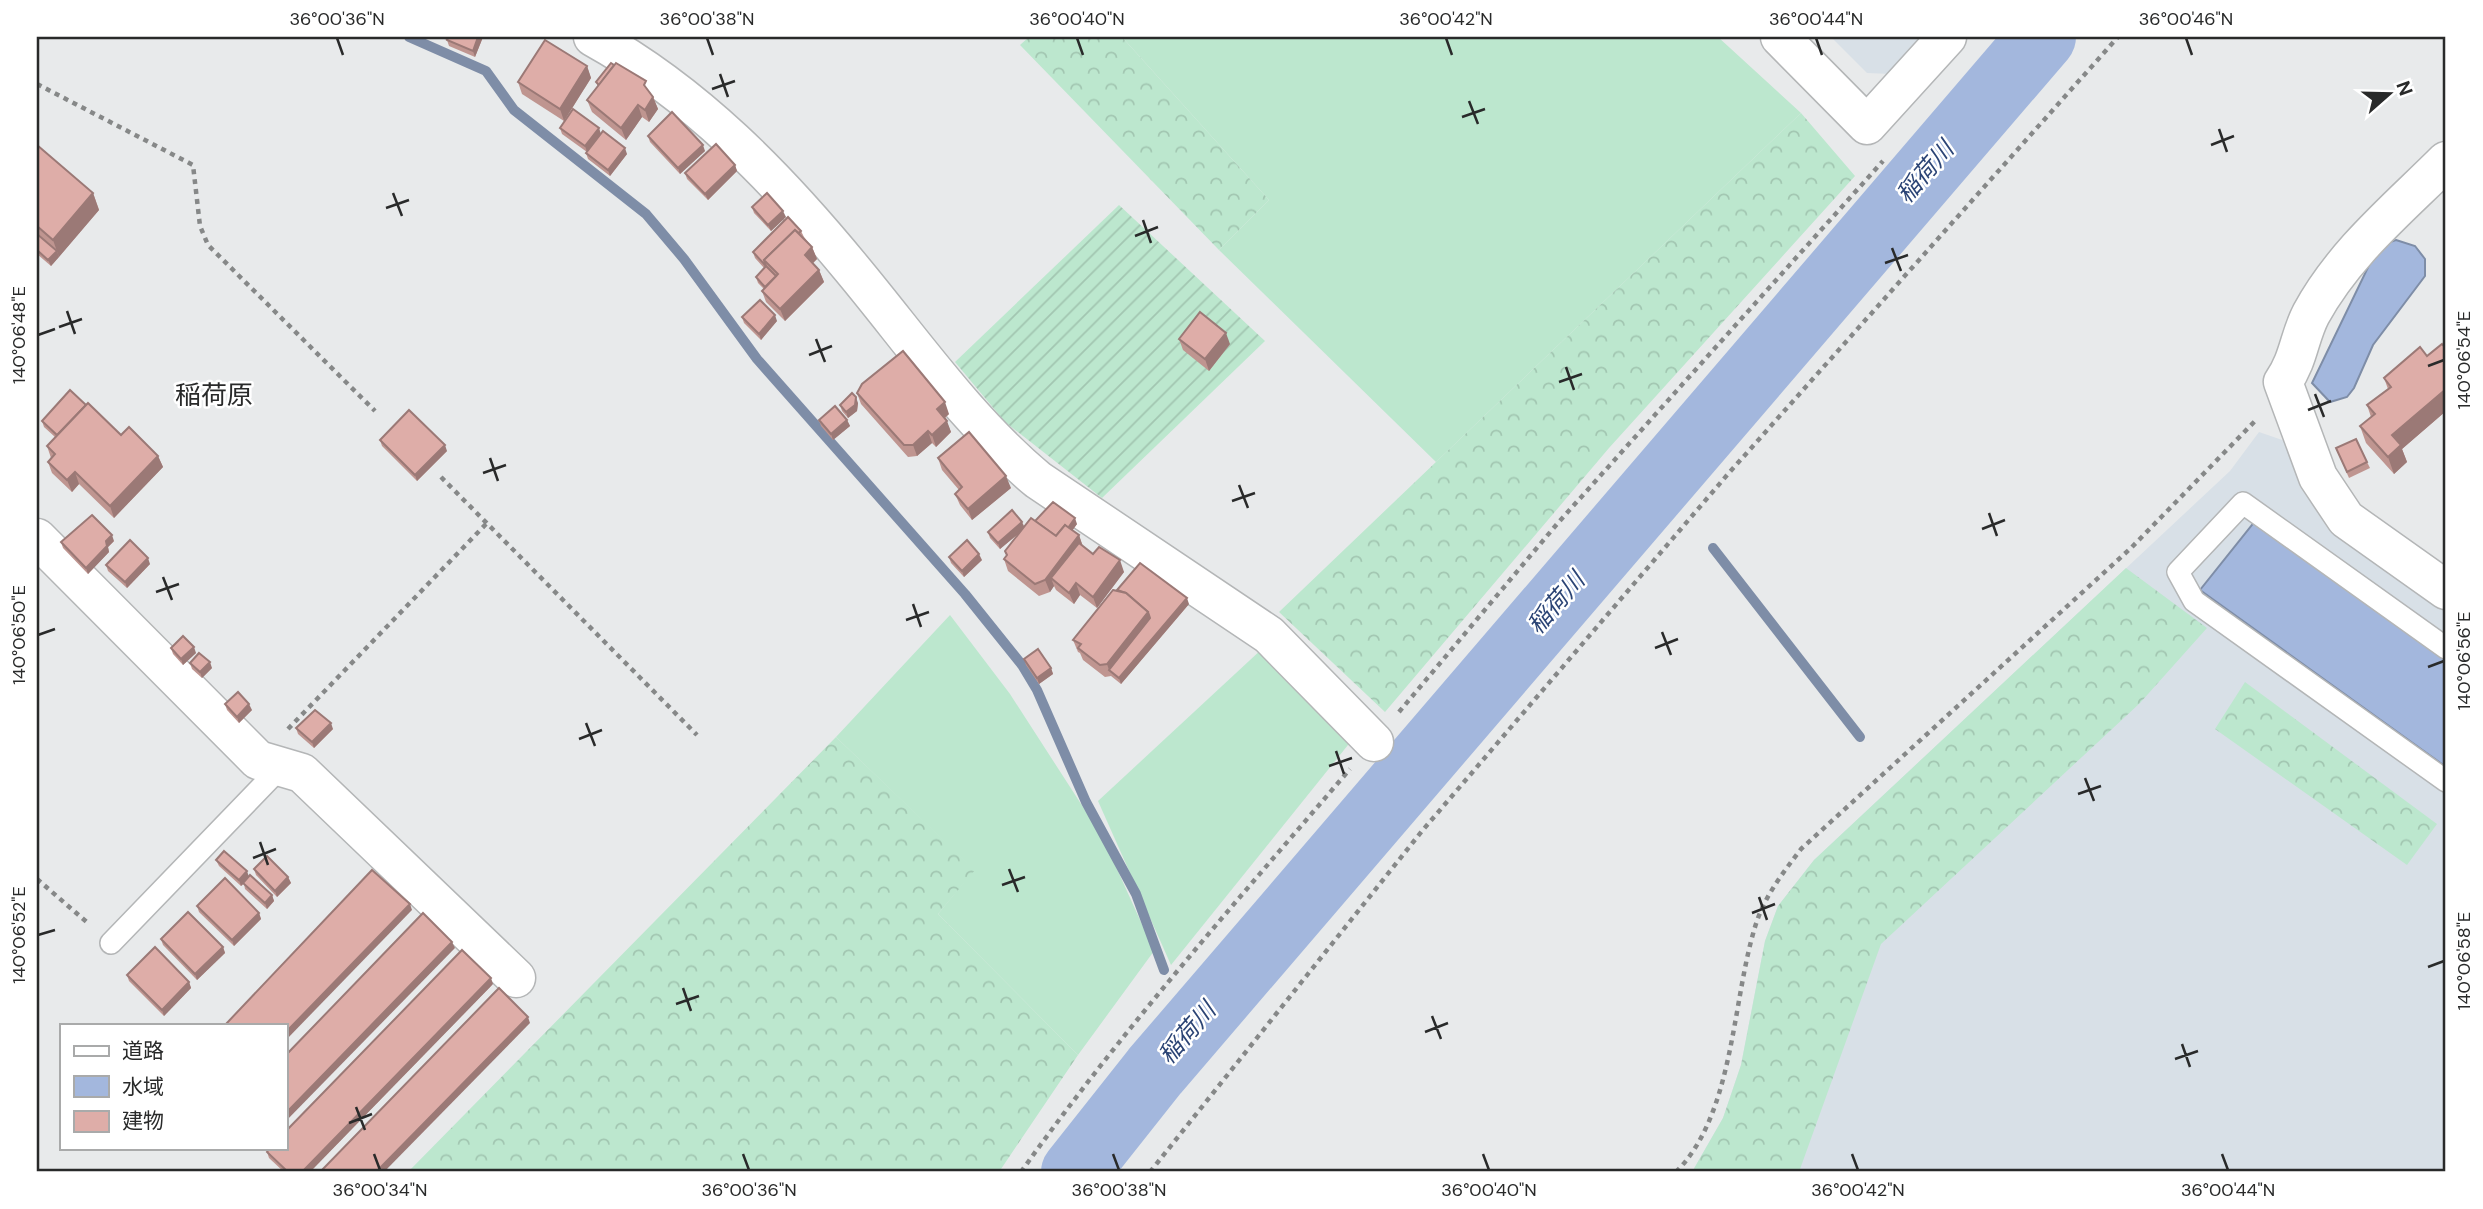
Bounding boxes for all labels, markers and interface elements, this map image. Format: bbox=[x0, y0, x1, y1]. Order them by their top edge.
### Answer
text: 36°00'36"N bbox=[289, 7, 385, 31]
text: 36°00'38"N bbox=[660, 7, 754, 31]
text: 36°00'40"N bbox=[1029, 7, 1125, 31]
text: 36°00'42"N bbox=[1399, 7, 1493, 31]
text: 36°00'44"N bbox=[1769, 7, 1863, 31]
text: 36°00'46"N bbox=[2139, 7, 2233, 31]
north arrow bbox=[2354, 60, 2424, 130]
text: N bbox=[2390, 78, 2419, 99]
water label: 稲荷川 bbox=[1889, 132, 1962, 209]
text: 140°06'48"E bbox=[7, 286, 31, 384]
text: 140°06'54"E bbox=[2452, 311, 2476, 409]
district label: 稲荷原 bbox=[175, 378, 253, 412]
water label: 稲荷川 bbox=[1520, 563, 1593, 640]
text: 140°06'50"E bbox=[7, 585, 31, 685]
text: 140°06'56"E bbox=[2452, 612, 2476, 710]
text: 140°06'52"E bbox=[7, 886, 31, 984]
text: 140°06'58"E bbox=[2452, 912, 2476, 1010]
water label: 稲荷川 bbox=[1151, 993, 1224, 1070]
legend bbox=[60, 1024, 287, 1150]
text: 道路 bbox=[122, 1037, 164, 1065]
text: 水域 bbox=[122, 1073, 164, 1101]
text: 建物 bbox=[122, 1107, 164, 1135]
text: 36°00'34"N bbox=[333, 1178, 427, 1202]
text: 36°00'36"N bbox=[701, 1178, 797, 1202]
text: 36°00'38"N bbox=[1072, 1178, 1166, 1202]
text: 36°00'40"N bbox=[1441, 1178, 1537, 1202]
text: 36°00'42"N bbox=[1811, 1178, 1905, 1202]
text: 36°00'44"N bbox=[2181, 1178, 2275, 1202]

